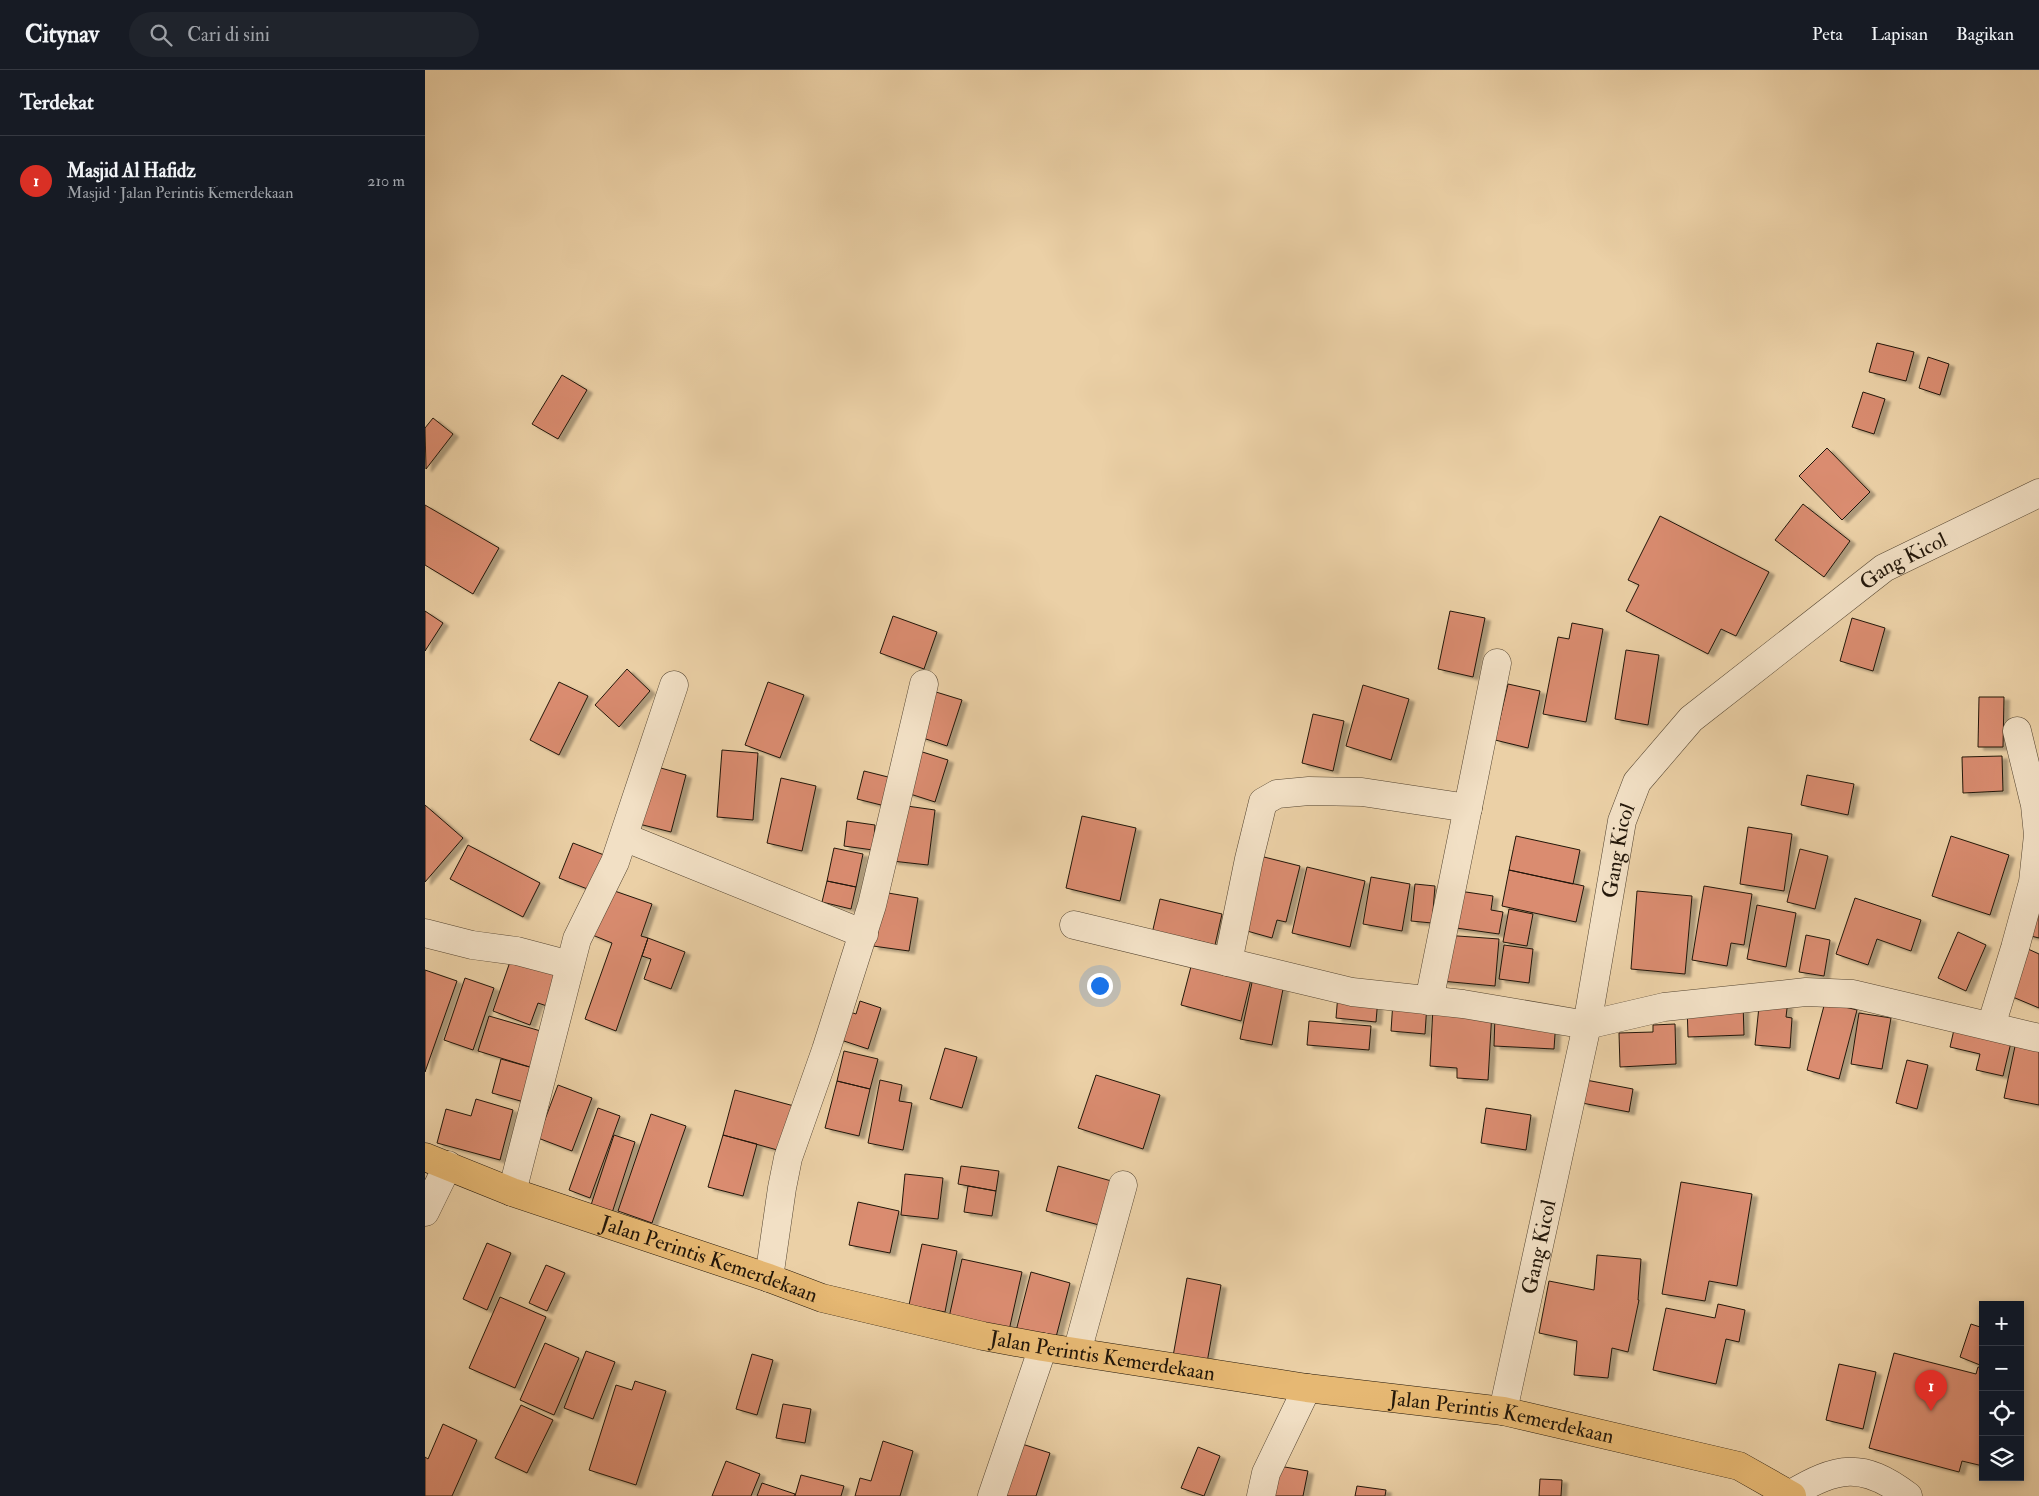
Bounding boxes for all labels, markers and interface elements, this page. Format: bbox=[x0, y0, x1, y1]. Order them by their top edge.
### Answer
search box bbox=[129, 12, 479, 57]
text: Citynav bbox=[25, 19, 99, 50]
icon: search bbox=[147, 21, 175, 49]
text: Cari di sini bbox=[187, 23, 270, 47]
text: Peta bbox=[1812, 23, 1843, 46]
text: Lapisan bbox=[1871, 23, 1928, 46]
text: Bagikan bbox=[1956, 23, 2014, 46]
text: Terdekat bbox=[20, 89, 94, 116]
text: Masjid Al Hafidz bbox=[67, 159, 196, 183]
text: 1 bbox=[33, 171, 39, 191]
text: 210 m bbox=[367, 171, 405, 191]
text: Masjid · Jalan Perintis Kemerdekaan bbox=[67, 183, 293, 203]
street label: Gang Kicol bbox=[1854, 526, 1952, 596]
street label: Gang Kicol bbox=[1596, 799, 1641, 900]
your location bbox=[1087, 973, 1113, 999]
street label: Gang Kicol bbox=[1515, 1197, 1562, 1297]
street label: Jalan Perintis Kemerdekaan bbox=[596, 1209, 822, 1309]
map controls bbox=[1979, 1301, 2024, 1481]
button: + bbox=[1979, 1301, 2024, 1346]
street label: Jalan Perintis Kemerdekaan bbox=[987, 1324, 1217, 1387]
button: − bbox=[1979, 1346, 2024, 1391]
pin: 1 bbox=[1915, 1370, 1947, 1411]
street label: Jalan Perintis Kemerdekaan bbox=[1387, 1384, 1617, 1450]
button: locate bbox=[1979, 1391, 2024, 1436]
button: layers bbox=[1979, 1436, 2024, 1481]

